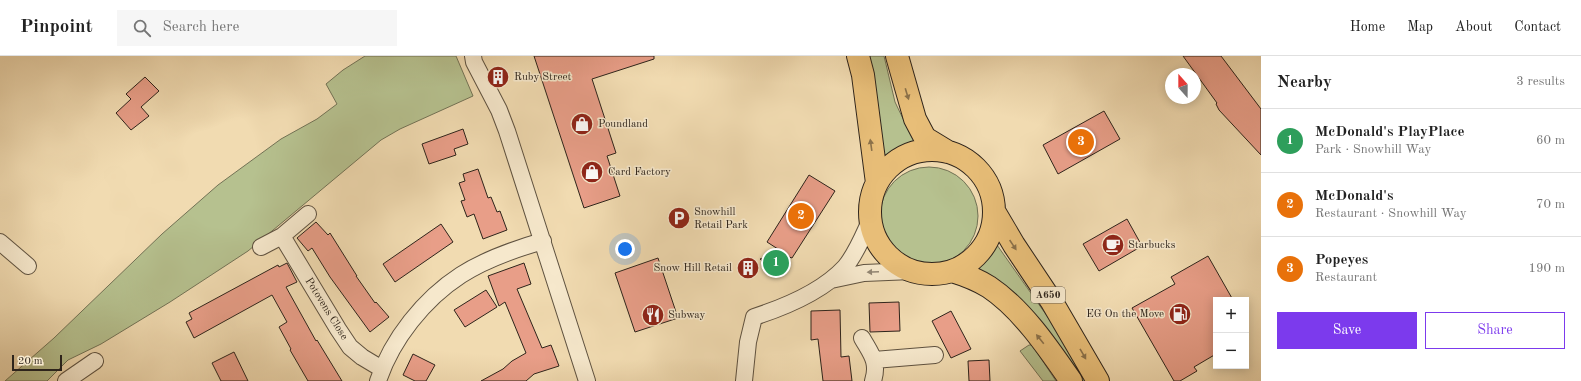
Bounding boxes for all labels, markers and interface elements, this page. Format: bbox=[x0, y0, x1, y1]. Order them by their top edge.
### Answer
search box bbox=[117, 10, 397, 46]
icon: search bbox=[131, 17, 153, 39]
text: Pinpoint bbox=[20, 18, 93, 37]
text: Search here bbox=[163, 20, 239, 35]
text: Home bbox=[1350, 20, 1385, 34]
text: Map bbox=[1407, 20, 1433, 34]
text: About bbox=[1455, 20, 1492, 34]
text: Contact bbox=[1514, 20, 1561, 34]
building icon: Ruby Street bbox=[485, 64, 511, 90]
north arrow bbox=[1165, 68, 1201, 104]
place label: Ruby Street bbox=[514, 72, 572, 83]
text: Nearby bbox=[1277, 74, 1332, 91]
text: 3 results bbox=[1516, 75, 1565, 88]
one-way arrow bbox=[904, 88, 910, 100]
shop icon: Poundland bbox=[569, 111, 595, 137]
place label: Poundland bbox=[598, 119, 648, 130]
text: McDonald's PlayPlace bbox=[1315, 125, 1465, 140]
pin: 3 bbox=[1068, 127, 1094, 157]
text: 1 bbox=[1286, 134, 1294, 147]
text: 60 m bbox=[1536, 134, 1565, 147]
one-way arrow bbox=[868, 139, 874, 151]
text: Park · Snowhill Way bbox=[1315, 143, 1431, 156]
shop icon: Card Factory bbox=[579, 159, 605, 185]
place label: Card Factory bbox=[608, 167, 671, 178]
text: McDonald's bbox=[1315, 189, 1393, 204]
text: 2 bbox=[1286, 198, 1294, 211]
text: 70 m bbox=[1536, 198, 1565, 211]
pin: 2 bbox=[788, 201, 814, 231]
parking icon: Snowhill Retail Park bbox=[666, 205, 692, 231]
place label: Snowhill Retail Park bbox=[694, 207, 748, 231]
text: Restaurant · Snowhill Way bbox=[1315, 207, 1467, 220]
cafe icon: Starbucks bbox=[1100, 232, 1126, 258]
your location bbox=[615, 239, 635, 259]
one-way arrow bbox=[1010, 239, 1017, 250]
place label: Starbucks bbox=[1128, 240, 1176, 251]
pin: 1 bbox=[763, 248, 789, 278]
text: Popeyes bbox=[1315, 253, 1368, 268]
building icon: Snow Hill Retail bbox=[735, 255, 761, 281]
text: 3 bbox=[1286, 262, 1294, 275]
text: 190 m bbox=[1528, 262, 1565, 275]
place label: Snow Hill Retail bbox=[654, 263, 732, 274]
one-way arrow bbox=[867, 269, 879, 276]
text: Restaurant bbox=[1315, 271, 1377, 284]
street label: Potovens Close bbox=[303, 276, 349, 342]
road number: A650 bbox=[1031, 287, 1065, 303]
map controls bbox=[1213, 297, 1249, 369]
button: + bbox=[1213, 297, 1249, 333]
fuel station icon: EG On the Move bbox=[1167, 301, 1193, 327]
restaurant icon: Subway bbox=[640, 302, 666, 328]
place label: EG On the Move bbox=[1086, 309, 1164, 320]
place label: Subway bbox=[668, 310, 706, 321]
button: Save bbox=[1277, 312, 1417, 349]
button: Share bbox=[1425, 312, 1565, 349]
one-way arrow bbox=[1035, 333, 1044, 344]
button: − bbox=[1213, 333, 1249, 369]
one-way arrow bbox=[1079, 349, 1087, 359]
scale bar bbox=[12, 353, 62, 372]
text: 20 m bbox=[18, 356, 43, 367]

